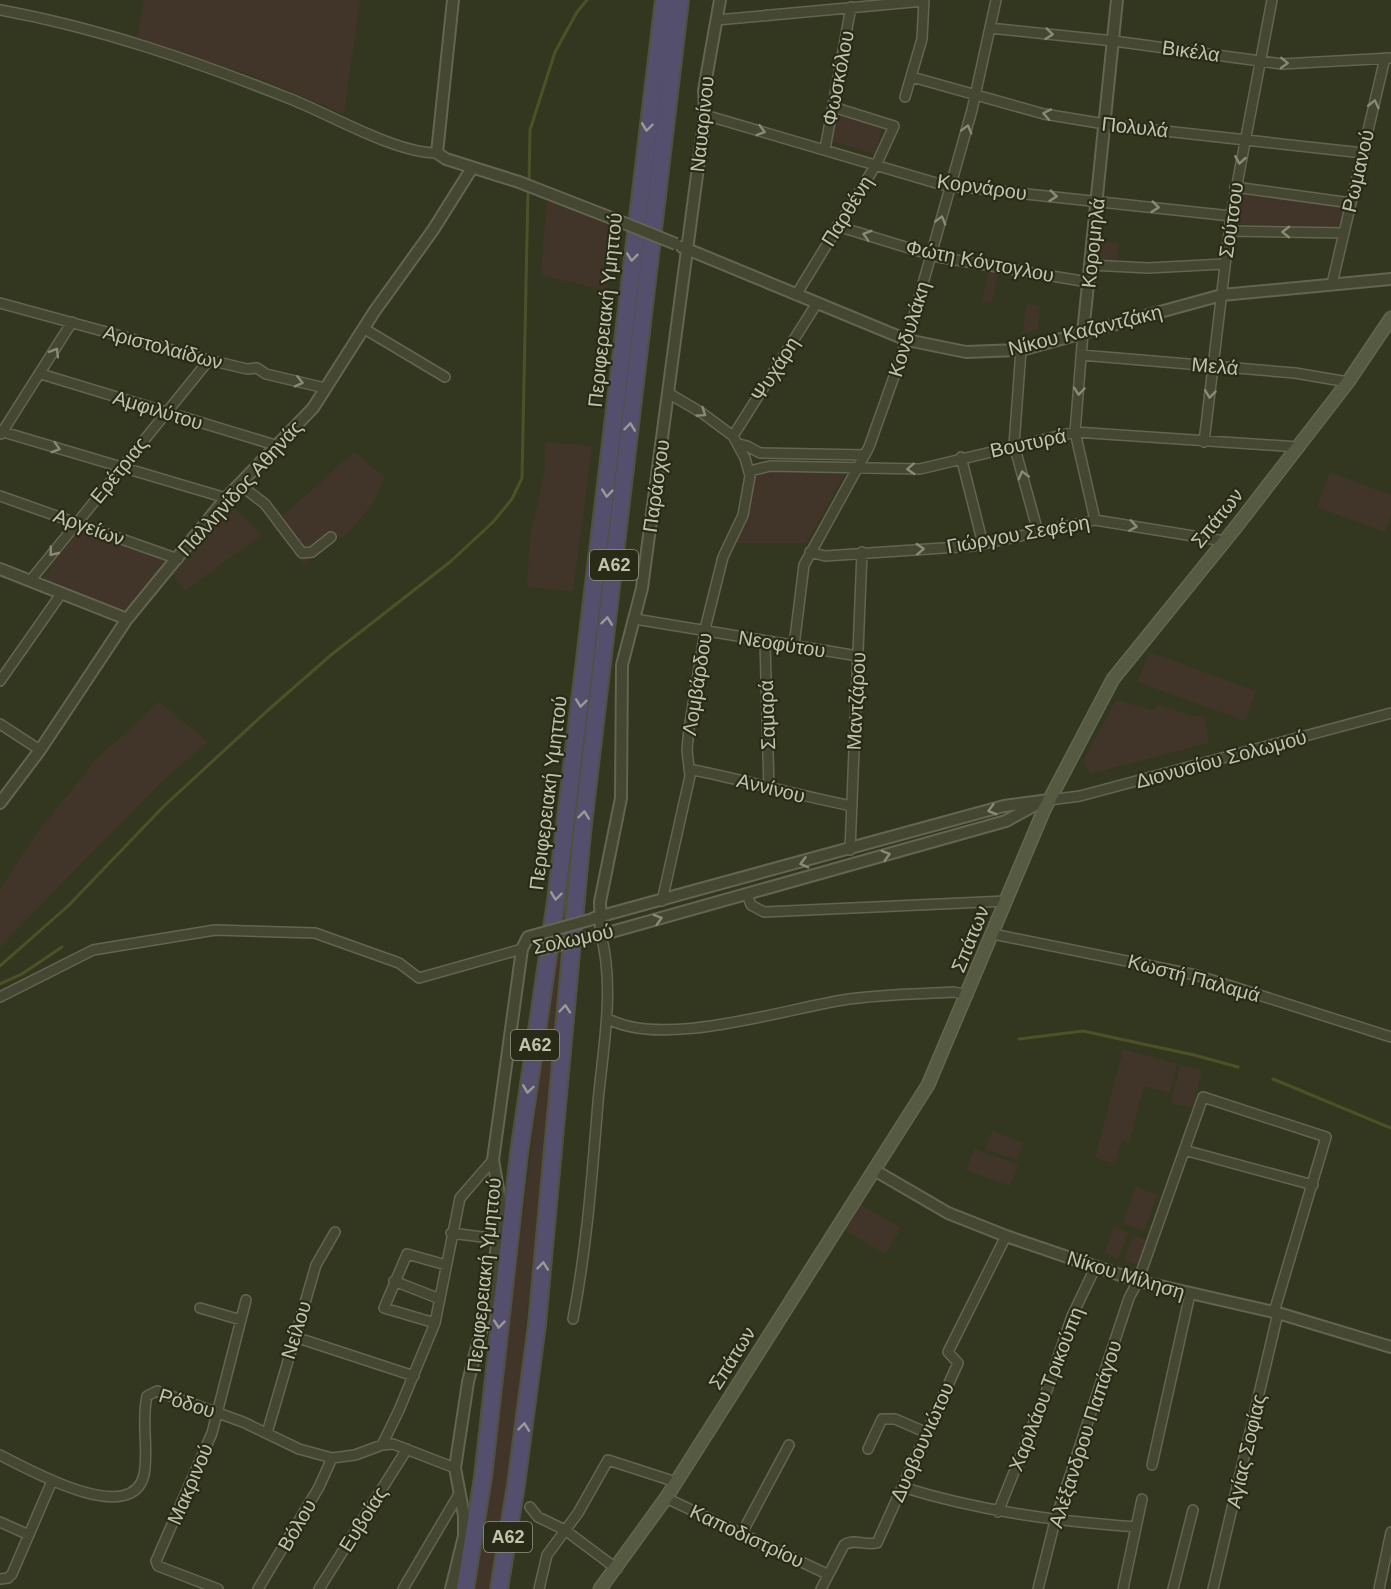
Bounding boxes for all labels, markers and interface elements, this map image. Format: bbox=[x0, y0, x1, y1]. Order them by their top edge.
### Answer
one-way arrow bbox=[1044, 27, 1053, 40]
street label: Φωσκόλου bbox=[818, 29, 858, 127]
street label: Βικέλα bbox=[1161, 36, 1221, 66]
one-way arrow bbox=[1279, 57, 1288, 69]
street label: Ναυαρίνου bbox=[686, 75, 718, 173]
one-way arrow bbox=[1367, 99, 1380, 109]
one-way arrow bbox=[1043, 109, 1052, 121]
street label: Πολυλά bbox=[1101, 113, 1169, 141]
one-way arrow bbox=[641, 123, 654, 132]
one-way arrow bbox=[756, 123, 766, 136]
one-way arrow bbox=[960, 124, 972, 135]
street label: Ρωμανού bbox=[1338, 128, 1378, 214]
one-way arrow bbox=[1235, 155, 1247, 164]
street label: Κορνάρου bbox=[936, 170, 1028, 204]
street label: Παρθένη bbox=[817, 172, 877, 250]
street label: Σούτσου bbox=[1215, 181, 1247, 259]
one-way arrow bbox=[1048, 189, 1057, 202]
street label: Κορομηλά bbox=[1077, 197, 1109, 289]
one-way arrow bbox=[1151, 200, 1160, 213]
street label: Περιφερειακή Υμηττού bbox=[584, 212, 626, 408]
one-way arrow bbox=[934, 215, 946, 226]
one-way arrow bbox=[1282, 225, 1291, 238]
one-way arrow bbox=[862, 230, 873, 243]
street label: Φώτη Κόντογλου bbox=[904, 236, 1056, 286]
one-way arrow bbox=[627, 252, 639, 261]
street label: Κονδυλάκη bbox=[884, 279, 934, 379]
street label: Νίκου Καζαντζάκη bbox=[1006, 300, 1164, 360]
street label: Αριστολαίδων bbox=[101, 321, 225, 373]
street label: Ψυχάρη bbox=[747, 333, 803, 405]
one-way arrow bbox=[47, 348, 59, 358]
street label: Μελά bbox=[1191, 353, 1239, 379]
one-way arrow bbox=[294, 374, 304, 387]
street label: Αμφιλύτου bbox=[111, 386, 205, 434]
one-way arrow bbox=[1072, 387, 1085, 396]
one-way arrow bbox=[1204, 390, 1216, 399]
one-way arrow bbox=[695, 406, 706, 417]
street label: Παλληνίδος Αθηνάς bbox=[173, 415, 307, 560]
one-way arrow bbox=[623, 423, 635, 432]
street label: Βουτυρά bbox=[988, 424, 1068, 462]
street label: Ερέτριας bbox=[86, 432, 152, 507]
street label: Παράσχου bbox=[639, 438, 673, 534]
one-way arrow bbox=[50, 441, 61, 453]
one-way arrow bbox=[906, 462, 915, 475]
one-way arrow bbox=[1017, 471, 1030, 481]
street label: Σπάτων bbox=[1187, 484, 1247, 552]
one-way arrow bbox=[601, 488, 614, 497]
street label: Αργείων bbox=[51, 504, 127, 550]
street label: Γιώργου Σεφέρη bbox=[945, 511, 1091, 557]
one-way arrow bbox=[1128, 519, 1138, 532]
one-way arrow bbox=[916, 543, 925, 556]
one-way arrow bbox=[49, 545, 60, 556]
road number: Α62 bbox=[590, 550, 638, 580]
one-way arrow bbox=[600, 616, 613, 626]
street label: Νεοφύτου bbox=[737, 626, 827, 662]
street label: Λομβάρδου bbox=[678, 631, 716, 737]
street label: Μαντζάρου bbox=[842, 651, 870, 751]
street label: Σαμαρά bbox=[755, 680, 779, 750]
street label: Περιφερειακή Υμηττού bbox=[525, 695, 571, 891]
one-way arrow bbox=[575, 698, 587, 707]
street label: Διονυσίου Σολωμού bbox=[1133, 726, 1309, 792]
street label: Αννίνου bbox=[735, 769, 807, 807]
one-way arrow bbox=[987, 802, 997, 815]
one-way arrow bbox=[578, 810, 590, 819]
one-way arrow bbox=[880, 850, 891, 862]
one-way arrow bbox=[799, 855, 809, 868]
one-way arrow bbox=[551, 892, 563, 901]
street label: Σπάτων bbox=[947, 903, 993, 975]
one-way arrow bbox=[652, 914, 663, 926]
street label: Σολωμού bbox=[531, 920, 615, 958]
street label: Κωστή Παλαμά bbox=[1125, 950, 1263, 1006]
one-way arrow bbox=[559, 1004, 572, 1013]
road number: Α62 bbox=[511, 1030, 559, 1060]
one-way arrow bbox=[523, 1085, 535, 1094]
street label: Περιφερειακή Υμηττού bbox=[463, 1177, 505, 1373]
street label: Νίκου Μίληση bbox=[1064, 1247, 1188, 1303]
one-way arrow bbox=[536, 1261, 549, 1270]
street label: Νείλου bbox=[277, 1298, 315, 1362]
street label: Χαριλάου Τρικούπη bbox=[1005, 1304, 1087, 1474]
one-way arrow bbox=[493, 1320, 506, 1329]
street label: Σπάτων bbox=[704, 1323, 760, 1393]
street label: Αλέξανδρου Παπάγου bbox=[1044, 1338, 1126, 1530]
street label: Δυοβουνιώτου bbox=[886, 1379, 958, 1505]
street label: Ρόδου bbox=[156, 1384, 218, 1422]
street label: Αγίας Σοφίας bbox=[1222, 1392, 1270, 1510]
one-way arrow bbox=[517, 1422, 529, 1432]
street label: Μακρινού bbox=[163, 1440, 217, 1528]
street label: Ευβοίας bbox=[334, 1482, 392, 1556]
street label: Βόλου bbox=[274, 1495, 320, 1555]
street label: Καποδιστρίου bbox=[687, 1500, 807, 1572]
road number: Α62 bbox=[484, 1522, 532, 1552]

